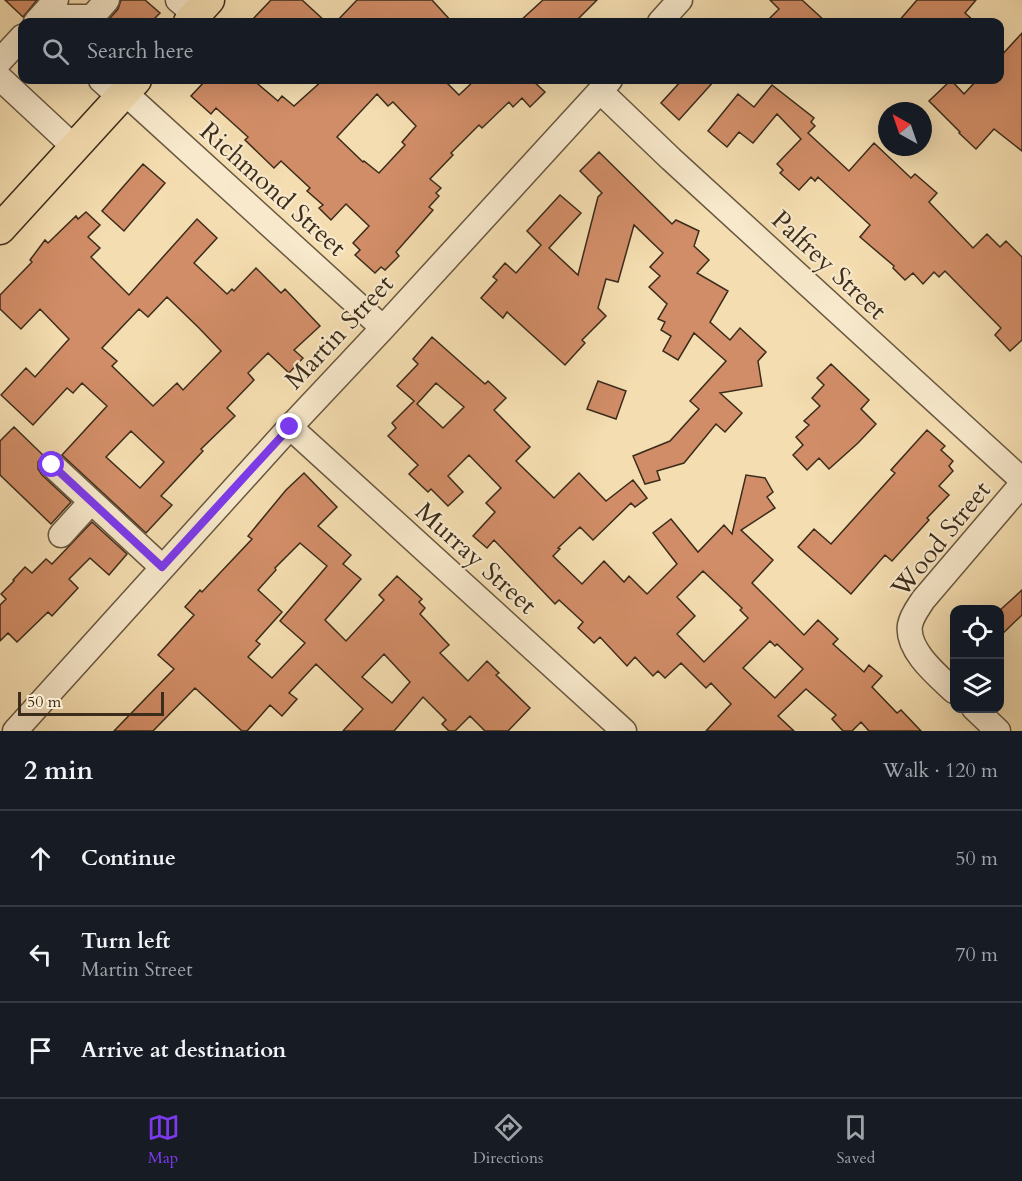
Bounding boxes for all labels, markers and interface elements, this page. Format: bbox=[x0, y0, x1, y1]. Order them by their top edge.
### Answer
search box bbox=[18, 18, 1004, 84]
icon: search bbox=[39, 35, 72, 68]
text: Search here bbox=[87, 36, 194, 66]
north arrow bbox=[878, 102, 932, 156]
street label: Richmond Street bbox=[192, 114, 354, 264]
street label: Palfrey Street bbox=[764, 203, 894, 327]
street label: Martin Street bbox=[277, 267, 401, 397]
route end bbox=[276, 413, 302, 439]
route start bbox=[38, 451, 64, 477]
street label: Wood Street bbox=[883, 474, 999, 605]
street label: Murray Street bbox=[408, 494, 544, 622]
map controls bbox=[950, 605, 1004, 713]
button: locate bbox=[950, 605, 1004, 659]
button: layers bbox=[950, 659, 1004, 713]
scale bar bbox=[18, 689, 164, 716]
text: 50 m bbox=[27, 691, 61, 713]
text: 2 min bbox=[24, 753, 93, 788]
text: Walk · 120 m bbox=[883, 757, 998, 784]
icon: ahead bbox=[24, 842, 57, 875]
text: Continue bbox=[81, 843, 176, 873]
text: 50 m bbox=[955, 845, 998, 872]
text: Turn left bbox=[81, 926, 170, 956]
icon: left bbox=[24, 938, 57, 971]
text: 70 m bbox=[955, 941, 998, 968]
text: Martin Street bbox=[81, 956, 193, 983]
icon: arrive bbox=[24, 1034, 57, 1067]
text: Arrive at destination bbox=[81, 1035, 286, 1065]
tab: Map bbox=[147, 1111, 180, 1169]
tab: Directions bbox=[473, 1111, 543, 1169]
tab: Saved bbox=[837, 1111, 875, 1169]

